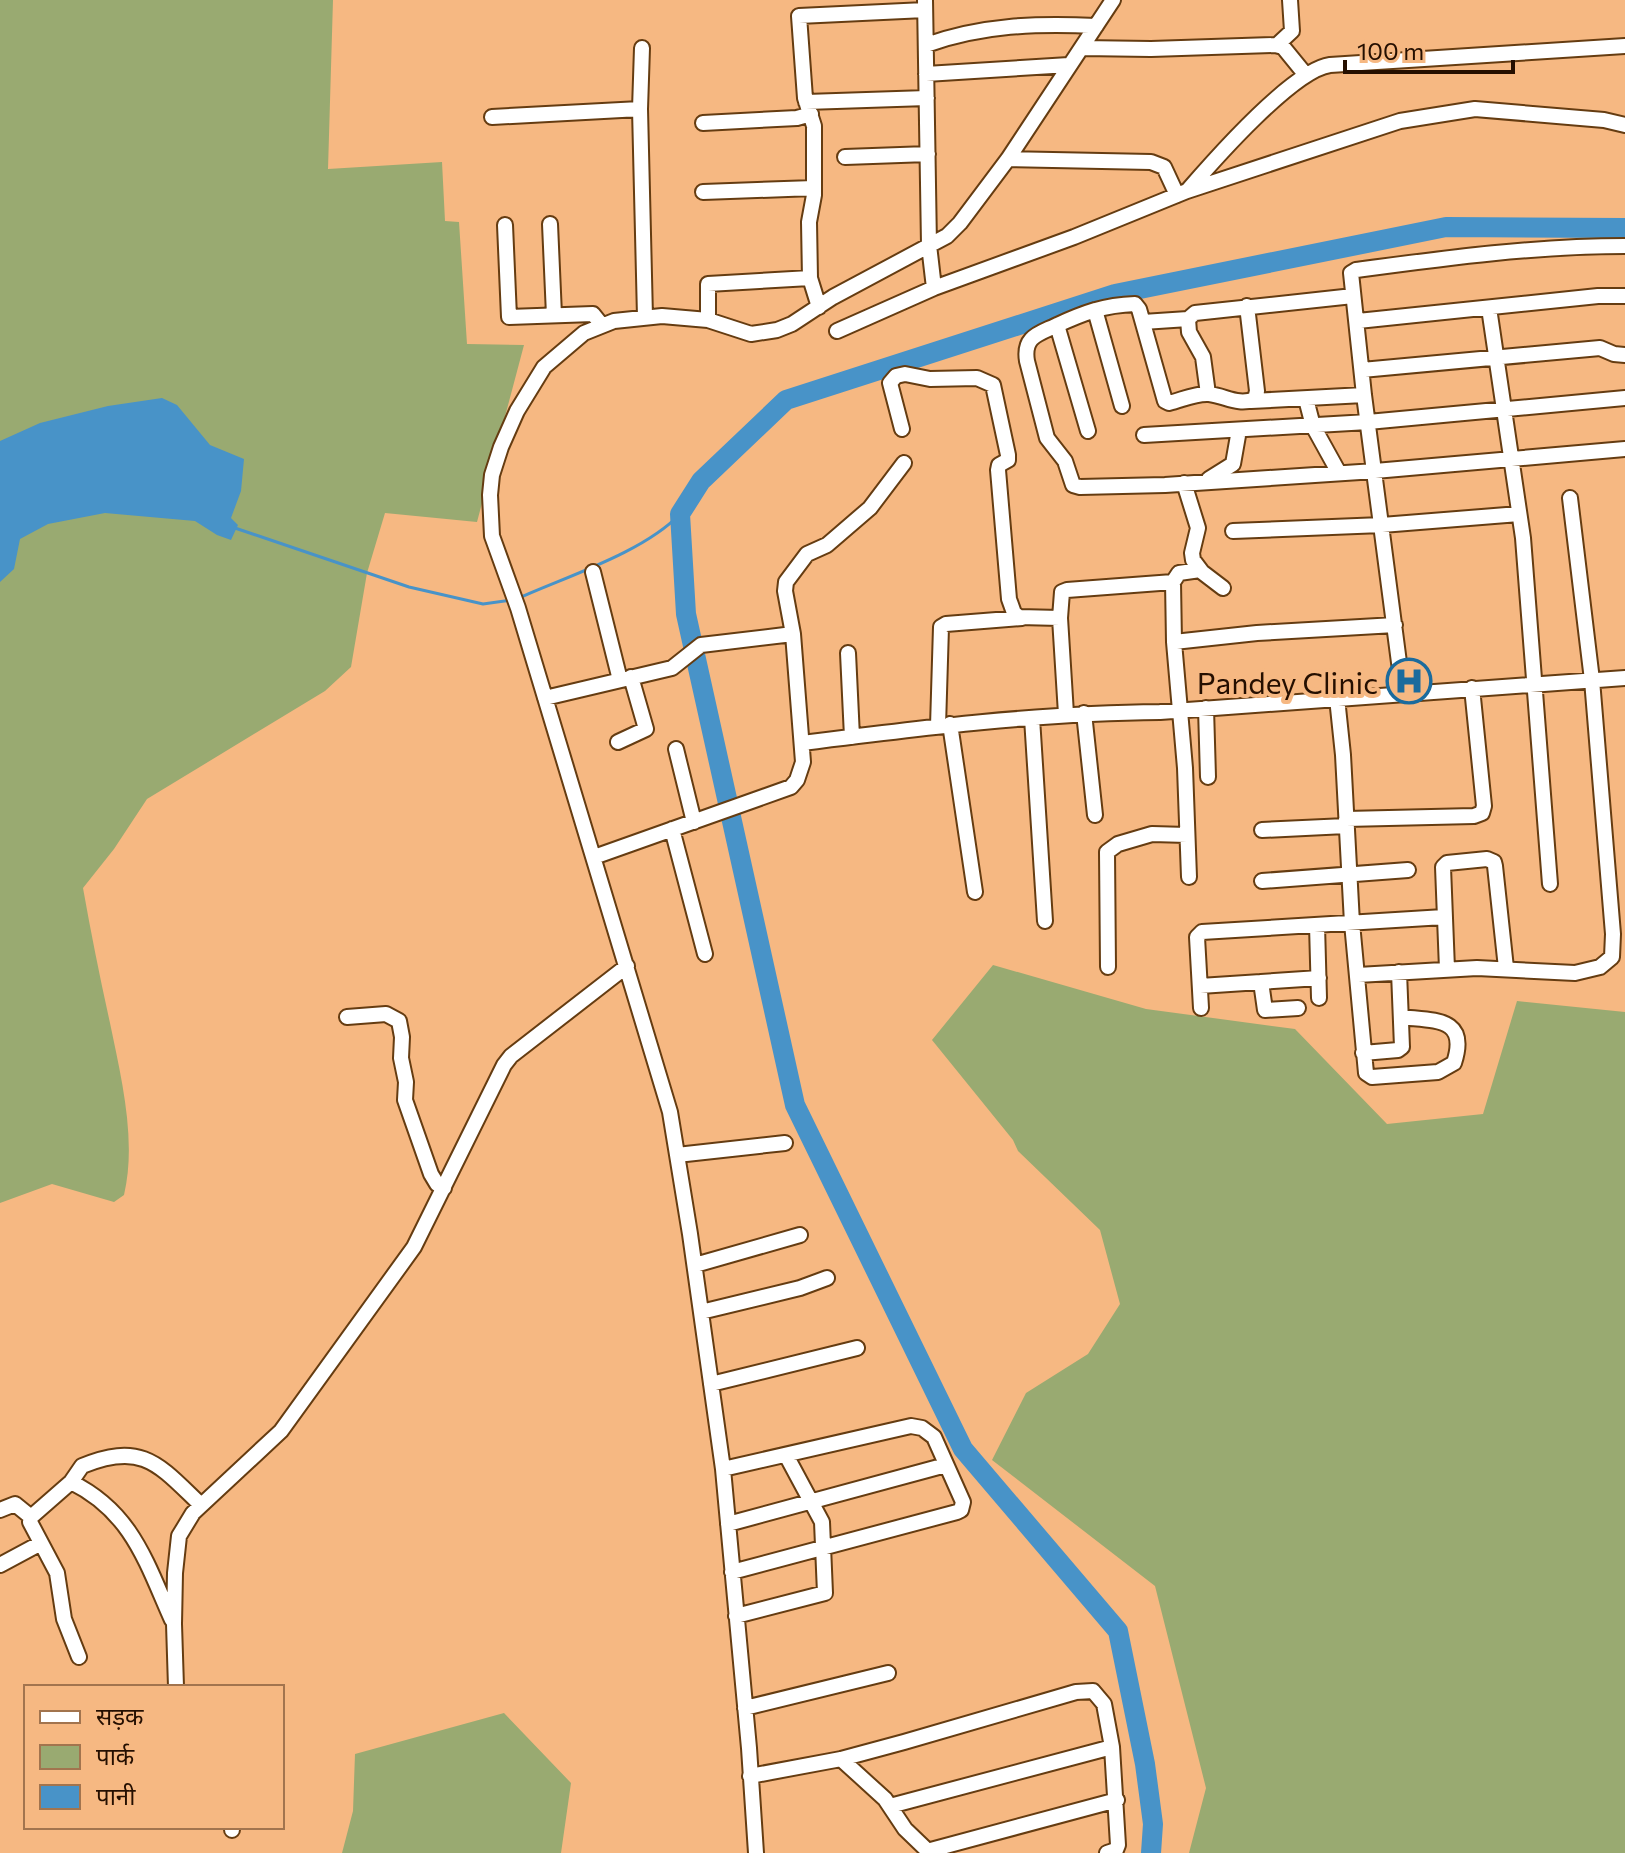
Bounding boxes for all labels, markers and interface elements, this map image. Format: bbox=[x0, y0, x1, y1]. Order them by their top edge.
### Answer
scale bar bbox=[1345, 24, 1513, 74]
text: 100 m bbox=[1357, 36, 1424, 65]
hospital icon: Pandey Clinic bbox=[1385, 657, 1433, 705]
place label: Pandey Clinic bbox=[1197, 663, 1378, 700]
legend bbox=[24, 1685, 284, 1829]
text: सड़क bbox=[96, 1701, 144, 1730]
text: पार्क bbox=[96, 1741, 135, 1770]
text: पानी bbox=[96, 1781, 136, 1810]

